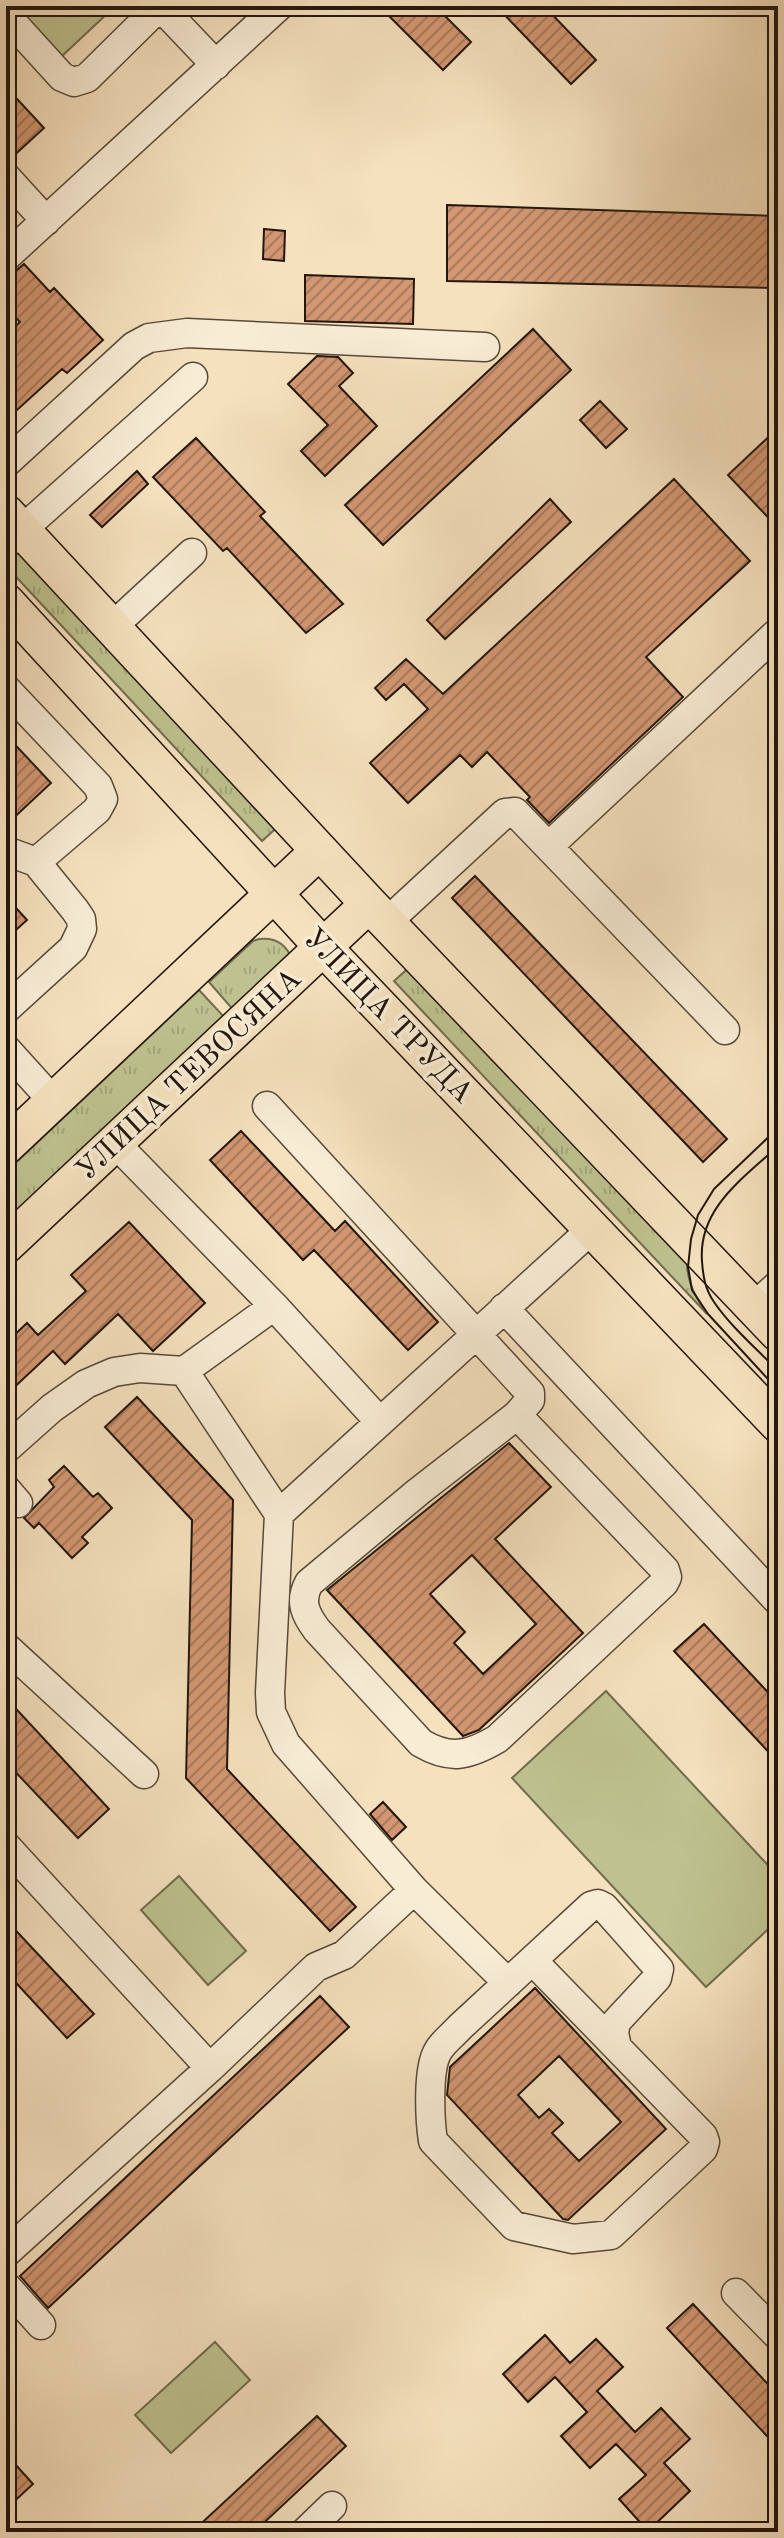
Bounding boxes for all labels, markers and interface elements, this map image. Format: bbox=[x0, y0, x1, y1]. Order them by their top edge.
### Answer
street label: УЛИЦА ТРУДА bbox=[297, 923, 478, 1110]
street label: УЛИЦА ТЕВОСЯНА bbox=[71, 964, 308, 1187]

